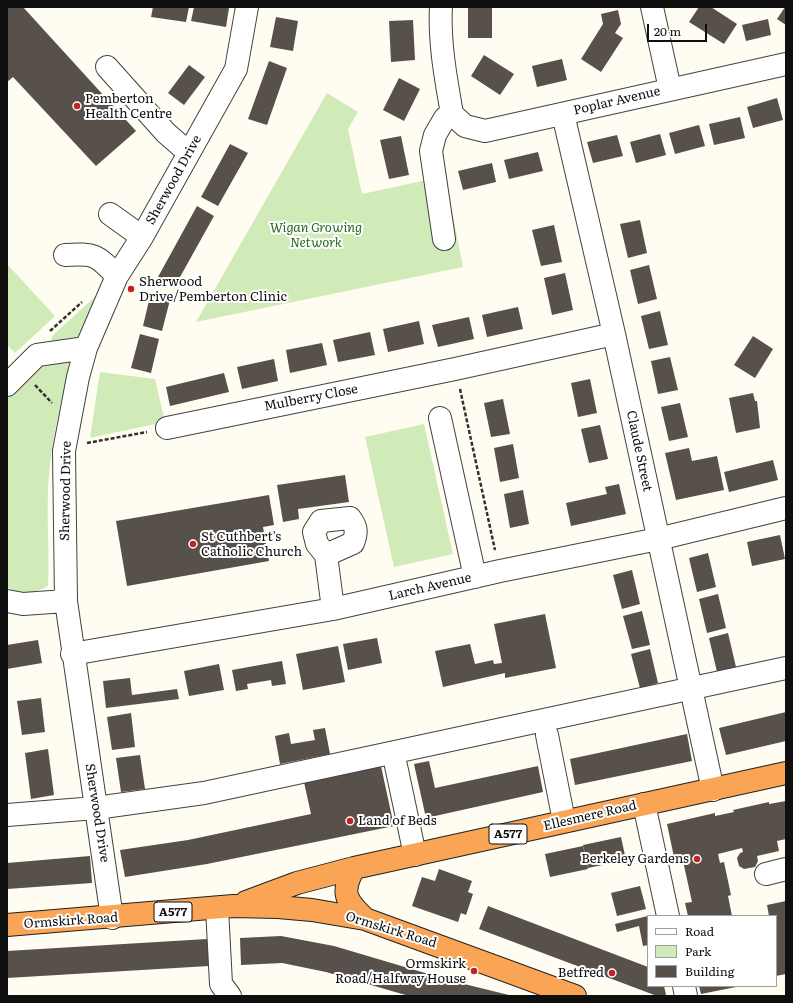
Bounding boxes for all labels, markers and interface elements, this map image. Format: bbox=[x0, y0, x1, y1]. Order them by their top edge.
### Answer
scale bar bbox=[649, 16, 709, 42]
text: 20 m bbox=[654, 22, 681, 40]
street label: Poplar Avenue bbox=[572, 83, 662, 119]
place label: Pemberton Health Centre bbox=[85, 91, 172, 122]
marker: Pemberton Health Centre bbox=[72, 101, 82, 111]
street label: Sherwood Drive bbox=[143, 132, 205, 228]
park label: Wigan Growing Network bbox=[270, 220, 362, 251]
place label: Sherwood Drive/Pemberton Clinic bbox=[139, 274, 287, 305]
marker: Sherwood Drive/Pemberton Clinic bbox=[126, 284, 136, 294]
street label: Mulberry Close bbox=[263, 381, 359, 415]
street label: Claude Street bbox=[623, 409, 655, 493]
street label: Sherwood Drive bbox=[57, 441, 75, 541]
place label: St Cuthbert's Catholic Church bbox=[201, 529, 302, 560]
marker: St Cuthbert's Catholic Church bbox=[188, 539, 198, 549]
street label: Larch Avenue bbox=[387, 570, 473, 604]
street label: Sherwood Drive bbox=[81, 762, 113, 864]
street label: Ellesmere Road bbox=[542, 798, 638, 834]
place label: Land of Beds bbox=[358, 813, 437, 829]
marker: Land of Beds bbox=[345, 816, 355, 826]
road number: A577 bbox=[489, 824, 527, 844]
place label: Berkeley Gardens bbox=[581, 851, 689, 867]
marker: Berkeley Gardens bbox=[692, 854, 702, 864]
road number: A577 bbox=[154, 902, 192, 922]
street label: Ormskirk Road bbox=[343, 909, 439, 951]
street label: Ormskirk Road bbox=[23, 910, 119, 932]
legend bbox=[647, 915, 777, 987]
text: Road bbox=[685, 922, 714, 940]
text: Park bbox=[685, 942, 711, 960]
place label: Ormskirk Road/Halfway House bbox=[335, 956, 466, 987]
text: Building bbox=[685, 962, 734, 980]
place label: Betfred bbox=[558, 965, 604, 981]
marker: Ormskirk Road/Halfway House bbox=[469, 966, 479, 976]
marker: Betfred bbox=[607, 968, 617, 978]

